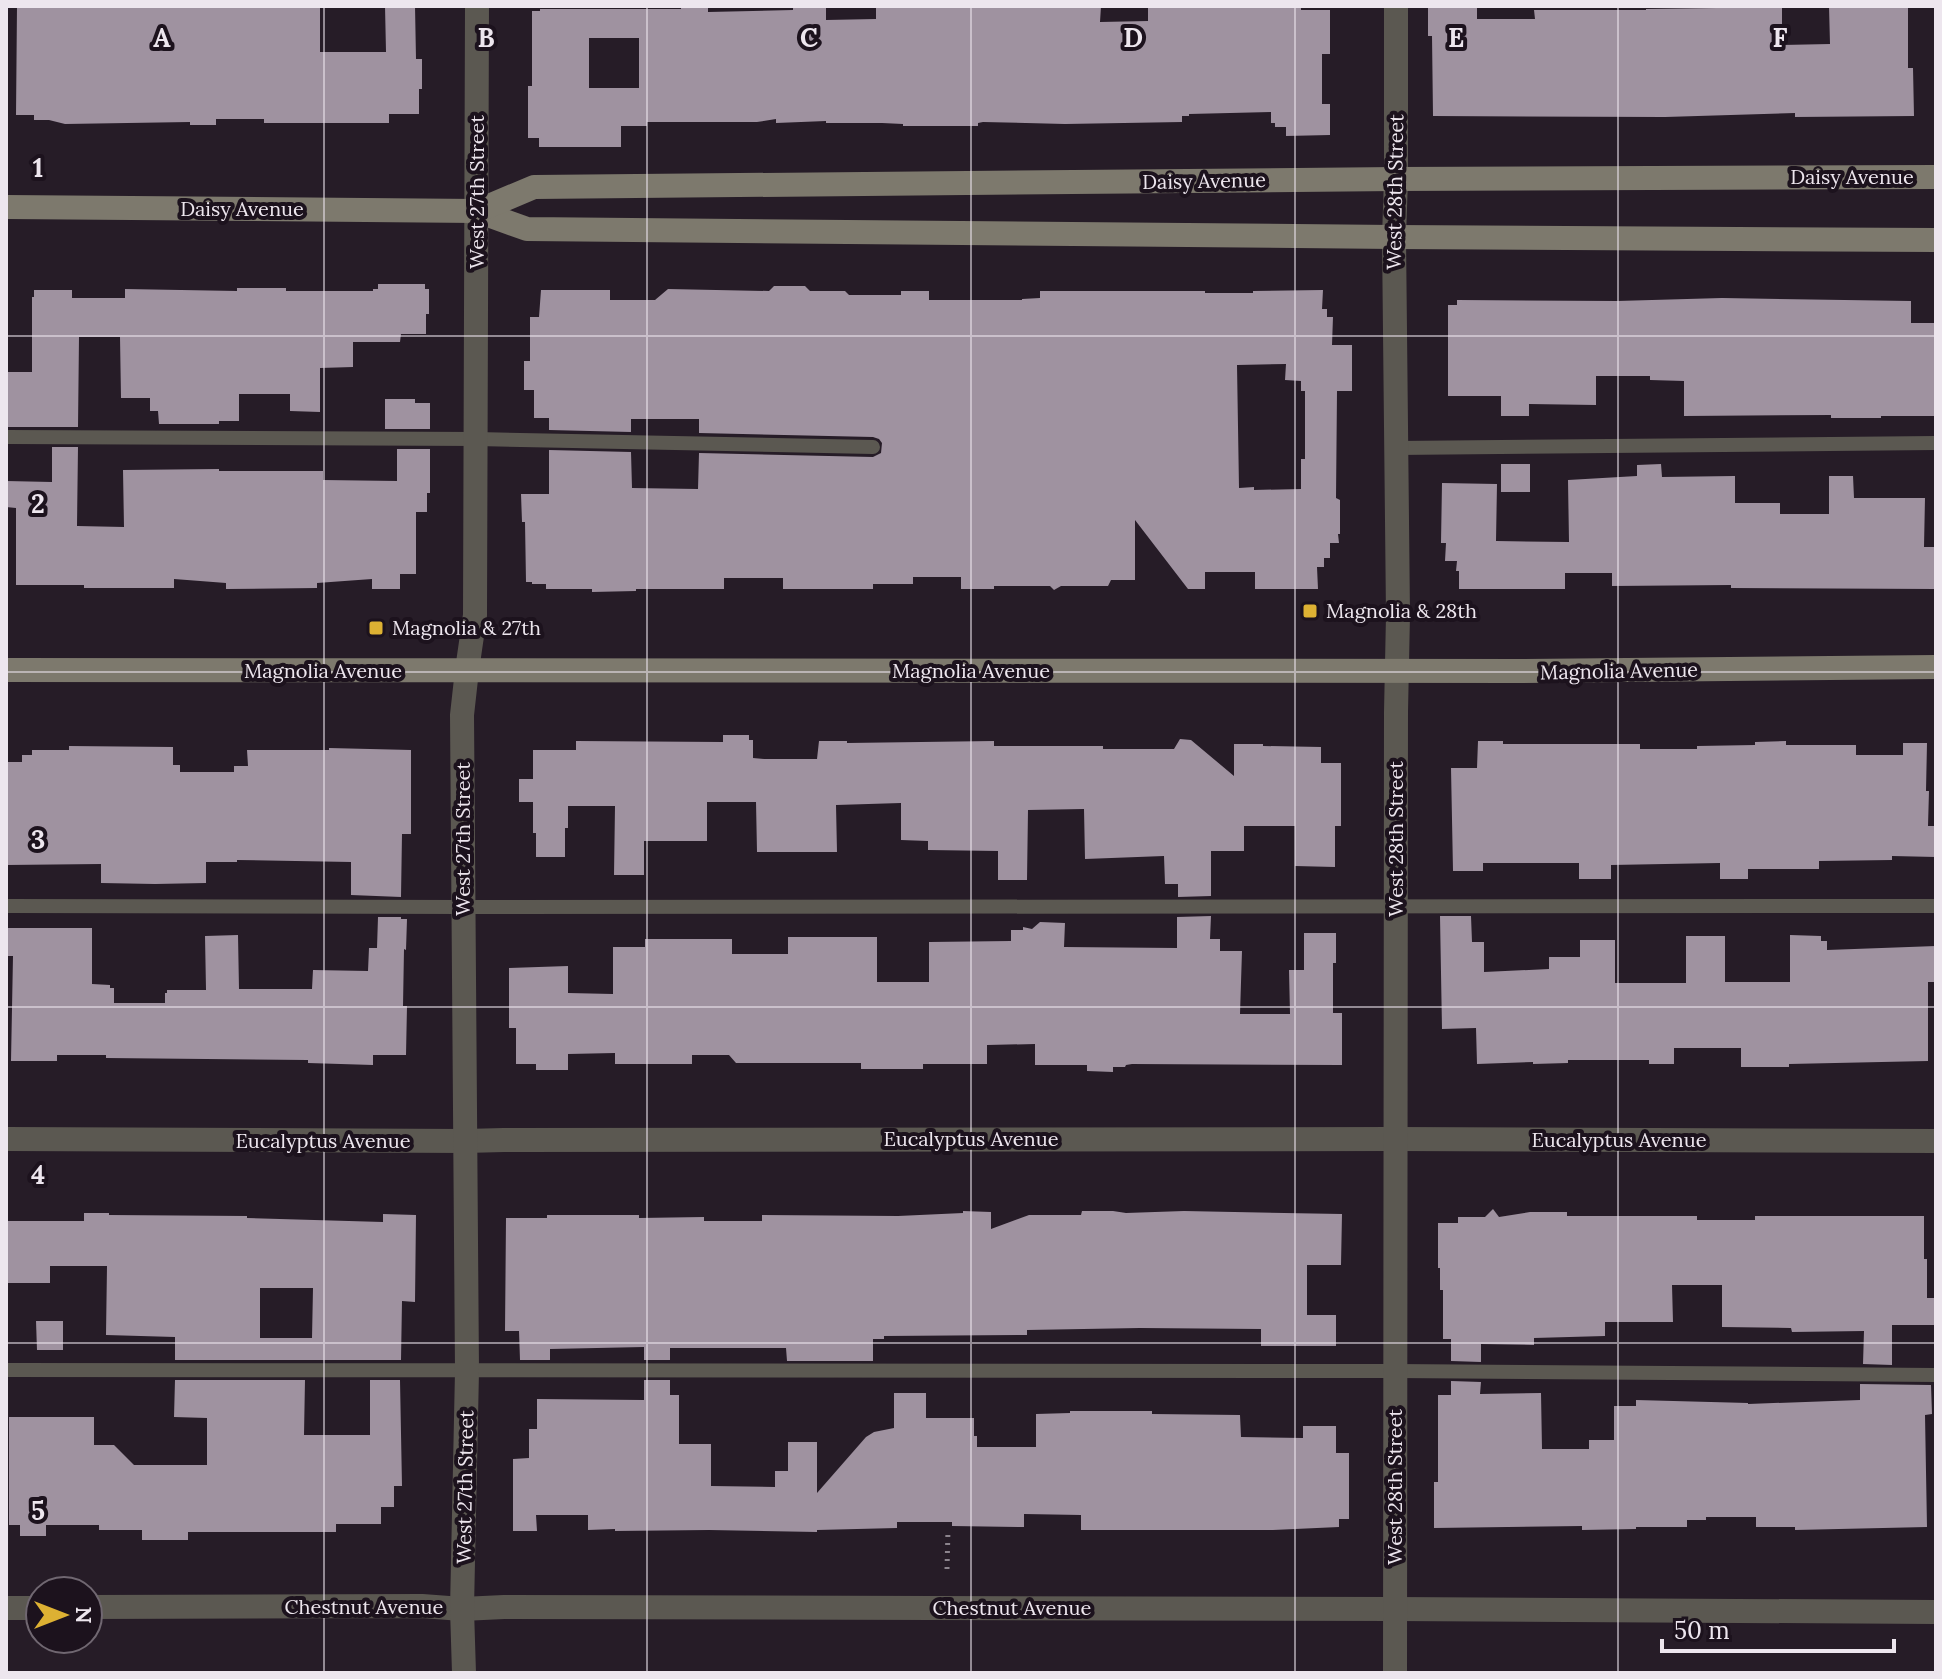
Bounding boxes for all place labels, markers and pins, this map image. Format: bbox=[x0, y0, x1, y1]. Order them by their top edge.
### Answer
place label: Magnolia & 28th bbox=[1326, 598, 1477, 623]
marker: Magnolia & 28th bbox=[1301, 602, 1319, 620]
place label: Magnolia & 27th bbox=[392, 615, 541, 640]
marker: Magnolia & 27th bbox=[367, 619, 385, 637]

